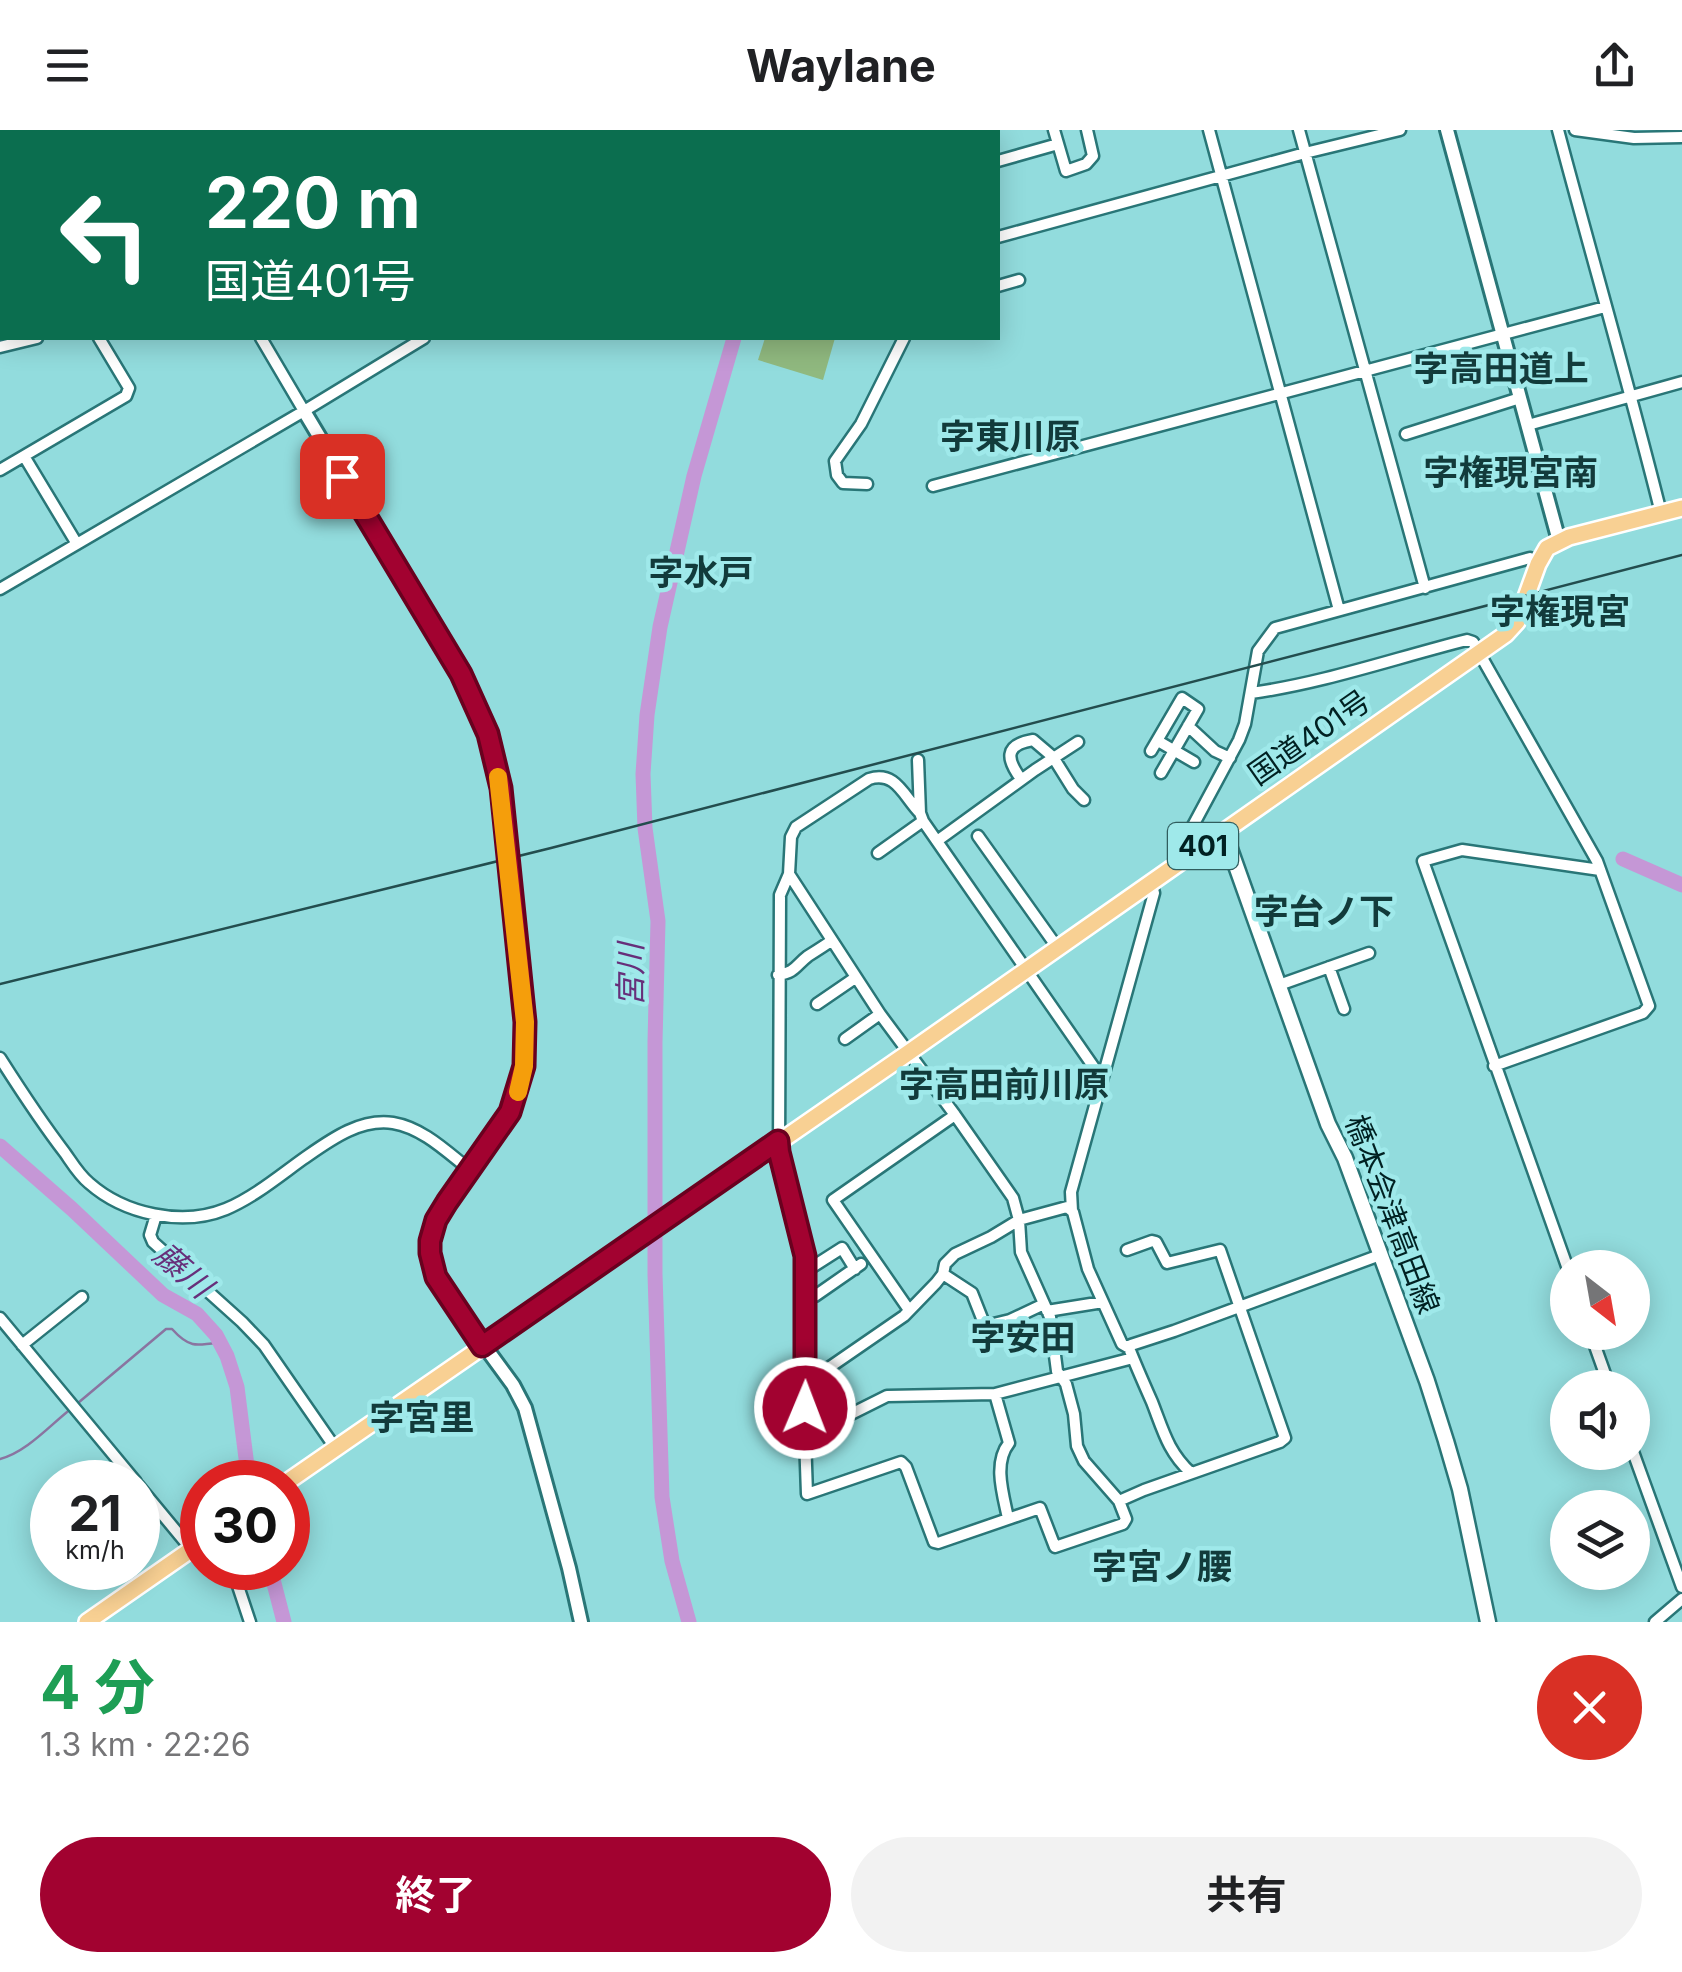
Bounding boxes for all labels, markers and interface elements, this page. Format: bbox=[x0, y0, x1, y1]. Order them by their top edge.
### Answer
icon: menu bbox=[40, 38, 95, 93]
text: Waylane bbox=[746, 38, 936, 93]
icon: share bbox=[1587, 38, 1642, 93]
text: 220 m bbox=[205, 160, 421, 245]
icon: left bbox=[40, 170, 170, 300]
text: 国道401号 bbox=[205, 253, 416, 308]
district label: 字高田道上 bbox=[1413, 347, 1589, 389]
district label: 字東川原 bbox=[940, 415, 1080, 457]
pin bbox=[300, 434, 385, 519]
icon: arrive bbox=[315, 449, 370, 504]
district label: 字権現宮南 bbox=[1423, 451, 1599, 493]
district label: 字水戸 bbox=[648, 551, 754, 593]
district label: 字権現宮 bbox=[1490, 590, 1630, 632]
street label: 国道401号 bbox=[1241, 682, 1377, 792]
road number: 401 bbox=[1168, 823, 1238, 869]
district label: 字台ノ下 bbox=[1254, 890, 1394, 932]
water label: 宮川 bbox=[611, 940, 650, 1007]
district label: 字高田前川原 bbox=[899, 1063, 1109, 1105]
street label: 橋本会津高田線 bbox=[1339, 1110, 1447, 1318]
water label: 藤川 bbox=[146, 1234, 222, 1308]
north arrow bbox=[1550, 1250, 1650, 1350]
map controls bbox=[1550, 1250, 1650, 1590]
district label: 字安田 bbox=[970, 1316, 1076, 1358]
position arrow bbox=[753, 1356, 857, 1460]
button: sound bbox=[1550, 1370, 1650, 1470]
district label: 字宮里 bbox=[369, 1396, 475, 1438]
speed limit sign: 30 bbox=[180, 1460, 310, 1590]
text: 21 bbox=[68, 1483, 122, 1543]
button: layers bbox=[1550, 1490, 1650, 1590]
text: km/h bbox=[65, 1535, 125, 1565]
district label: 字宮ノ腰 bbox=[1092, 1545, 1232, 1587]
text: 4 分 bbox=[40, 1651, 155, 1723]
button: close bbox=[1537, 1655, 1642, 1760]
text: 1.3 km · 22:26 bbox=[40, 1725, 251, 1764]
button: 終了 bbox=[40, 1837, 831, 1952]
button: 共有 bbox=[851, 1837, 1642, 1952]

